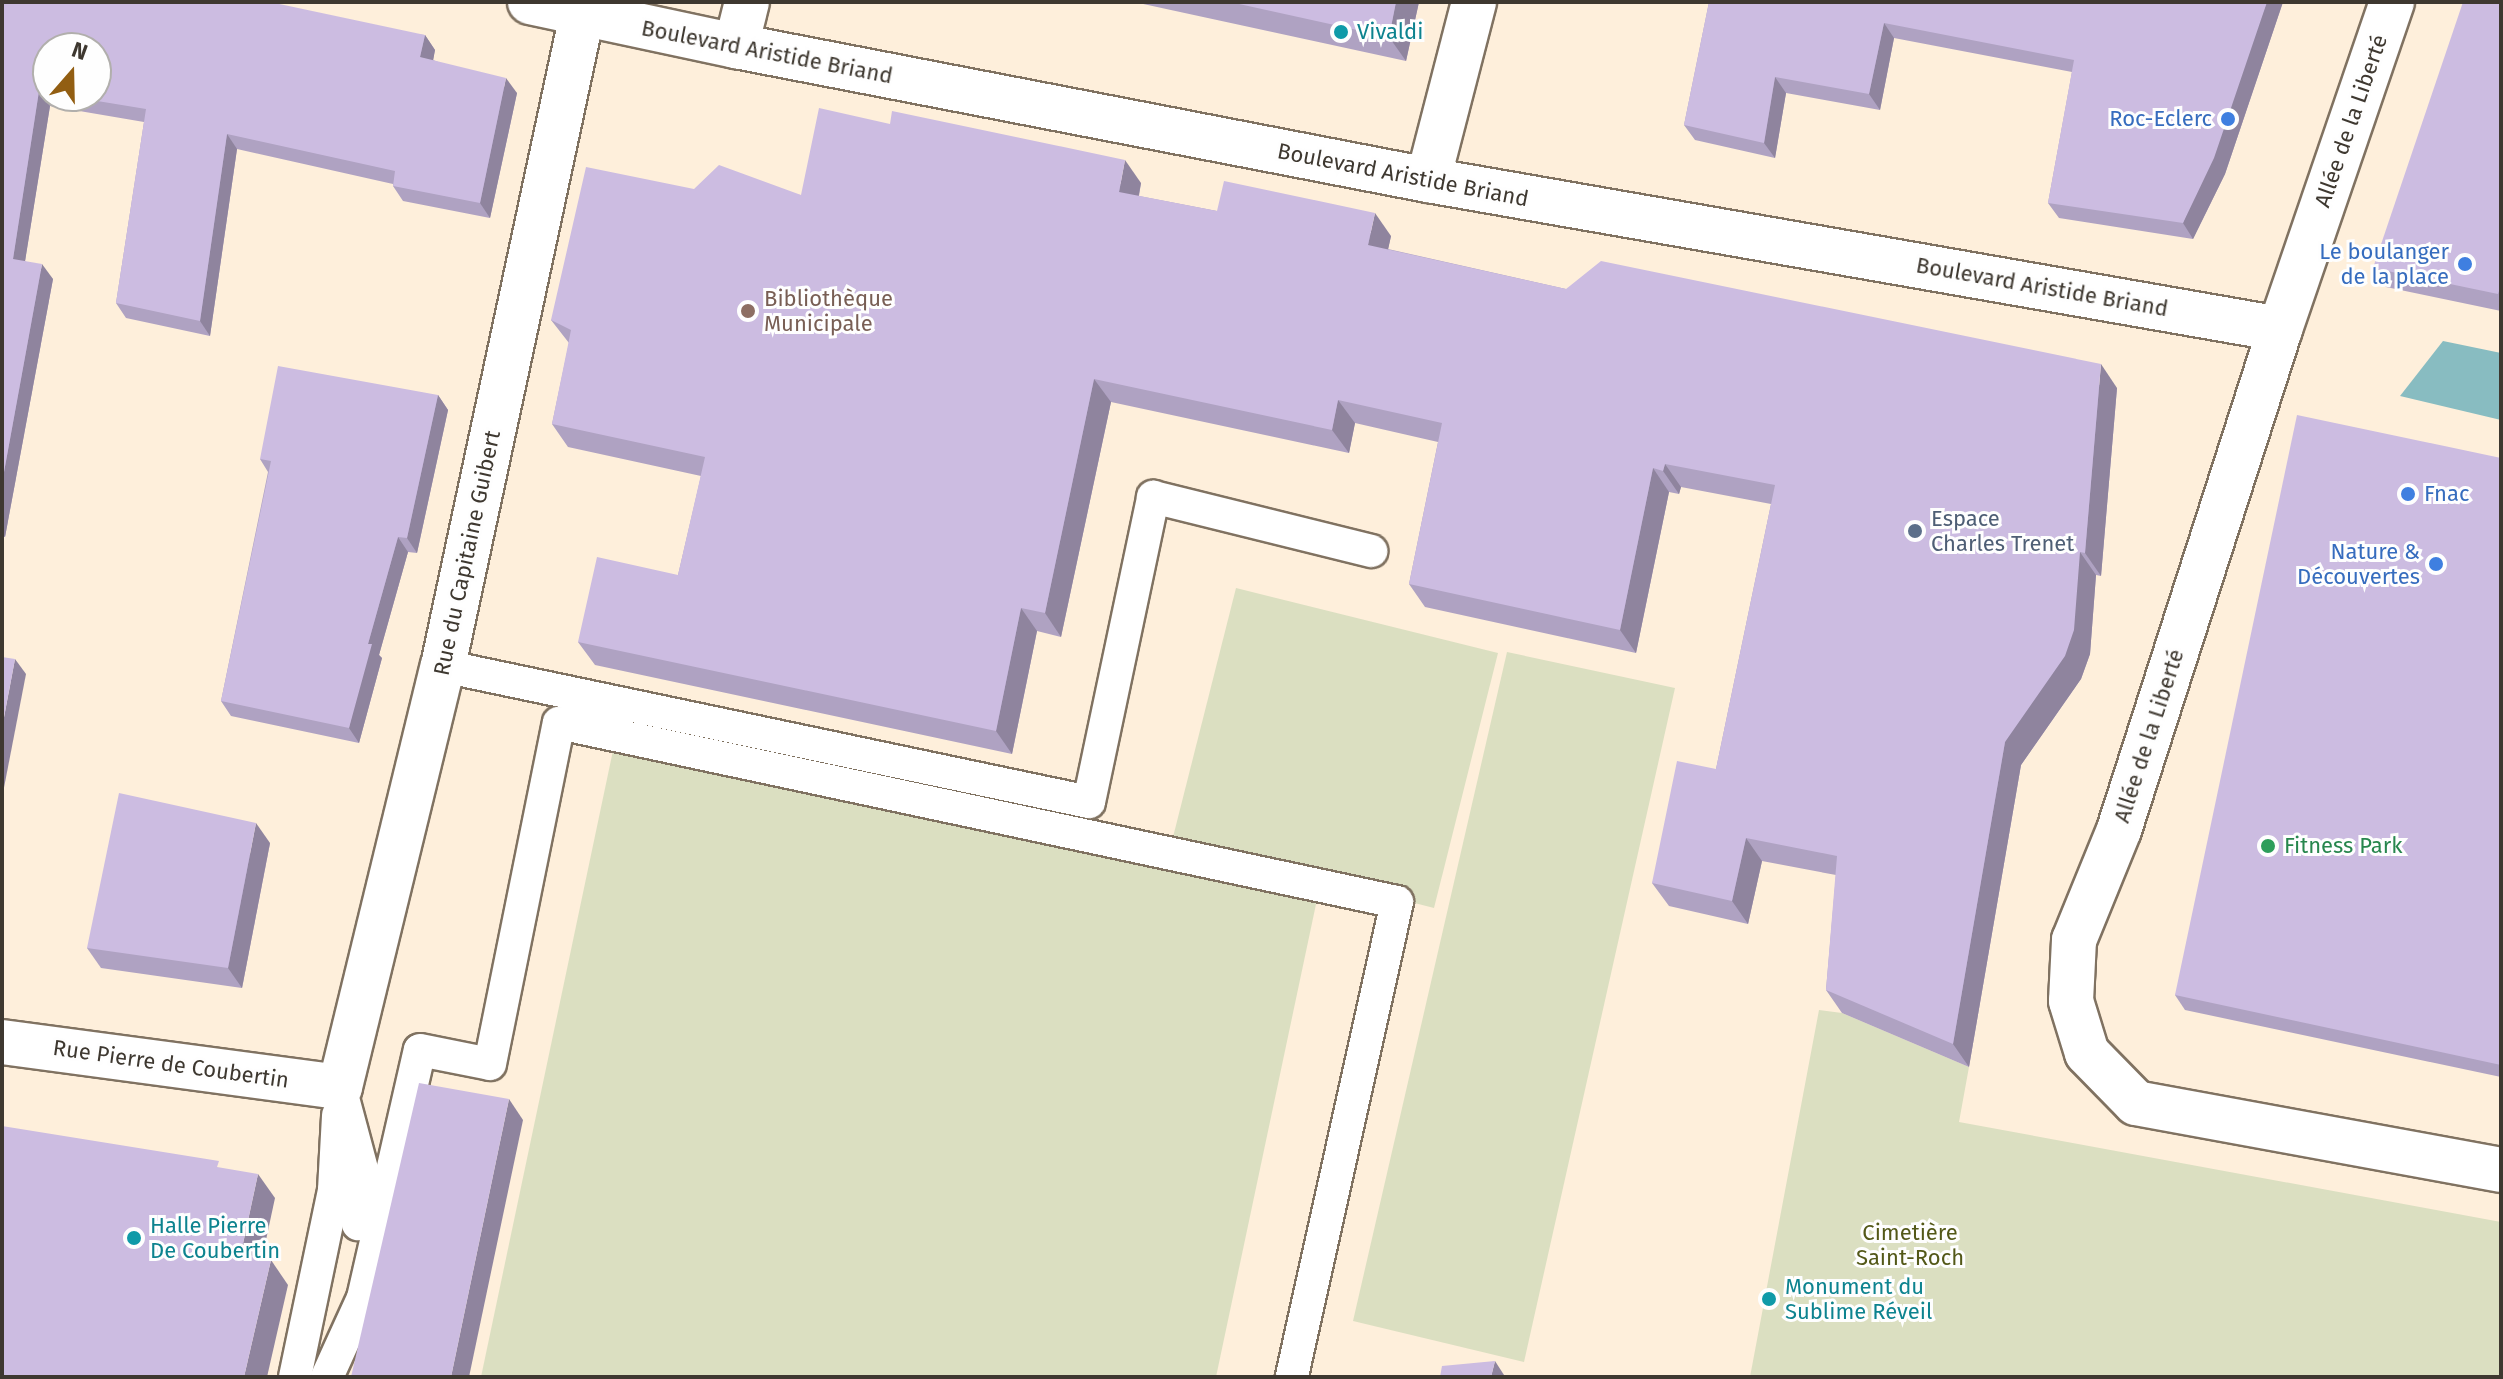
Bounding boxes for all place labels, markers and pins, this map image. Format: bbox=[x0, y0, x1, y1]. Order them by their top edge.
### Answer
place label: Vivaldi bbox=[1357, 19, 1423, 45]
marker: Vivaldi bbox=[1332, 23, 1350, 41]
place label: Roc-Eclerc bbox=[2109, 106, 2212, 132]
marker: Roc-Eclerc bbox=[2219, 110, 2237, 128]
place label: Le boulanger de la place bbox=[2319, 238, 2449, 290]
marker: Le boulanger de la place bbox=[2456, 255, 2474, 273]
place label: Bibliothèque Municipale bbox=[764, 285, 893, 336]
marker: Bibliothèque Municipale bbox=[739, 302, 757, 320]
place label: Fnac bbox=[2424, 481, 2469, 507]
marker: Fnac bbox=[2399, 485, 2417, 503]
place label: Espace Charles Trenet bbox=[1931, 505, 2074, 556]
marker: Espace Charles Trenet bbox=[1906, 522, 1924, 540]
place label: Nature & Découvertes bbox=[2297, 538, 2420, 590]
marker: Nature & Découvertes bbox=[2427, 555, 2445, 573]
place label: Fitness Park bbox=[2284, 833, 2403, 859]
marker: Fitness Park bbox=[2259, 837, 2277, 855]
place label: Halle Pierre De Coubertin bbox=[150, 1212, 280, 1264]
marker: Halle Pierre De Coubertin bbox=[125, 1229, 143, 1247]
place label: Monument du Sublime Réveil bbox=[1785, 1273, 1932, 1324]
marker: Monument du Sublime Réveil bbox=[1760, 1290, 1778, 1308]

